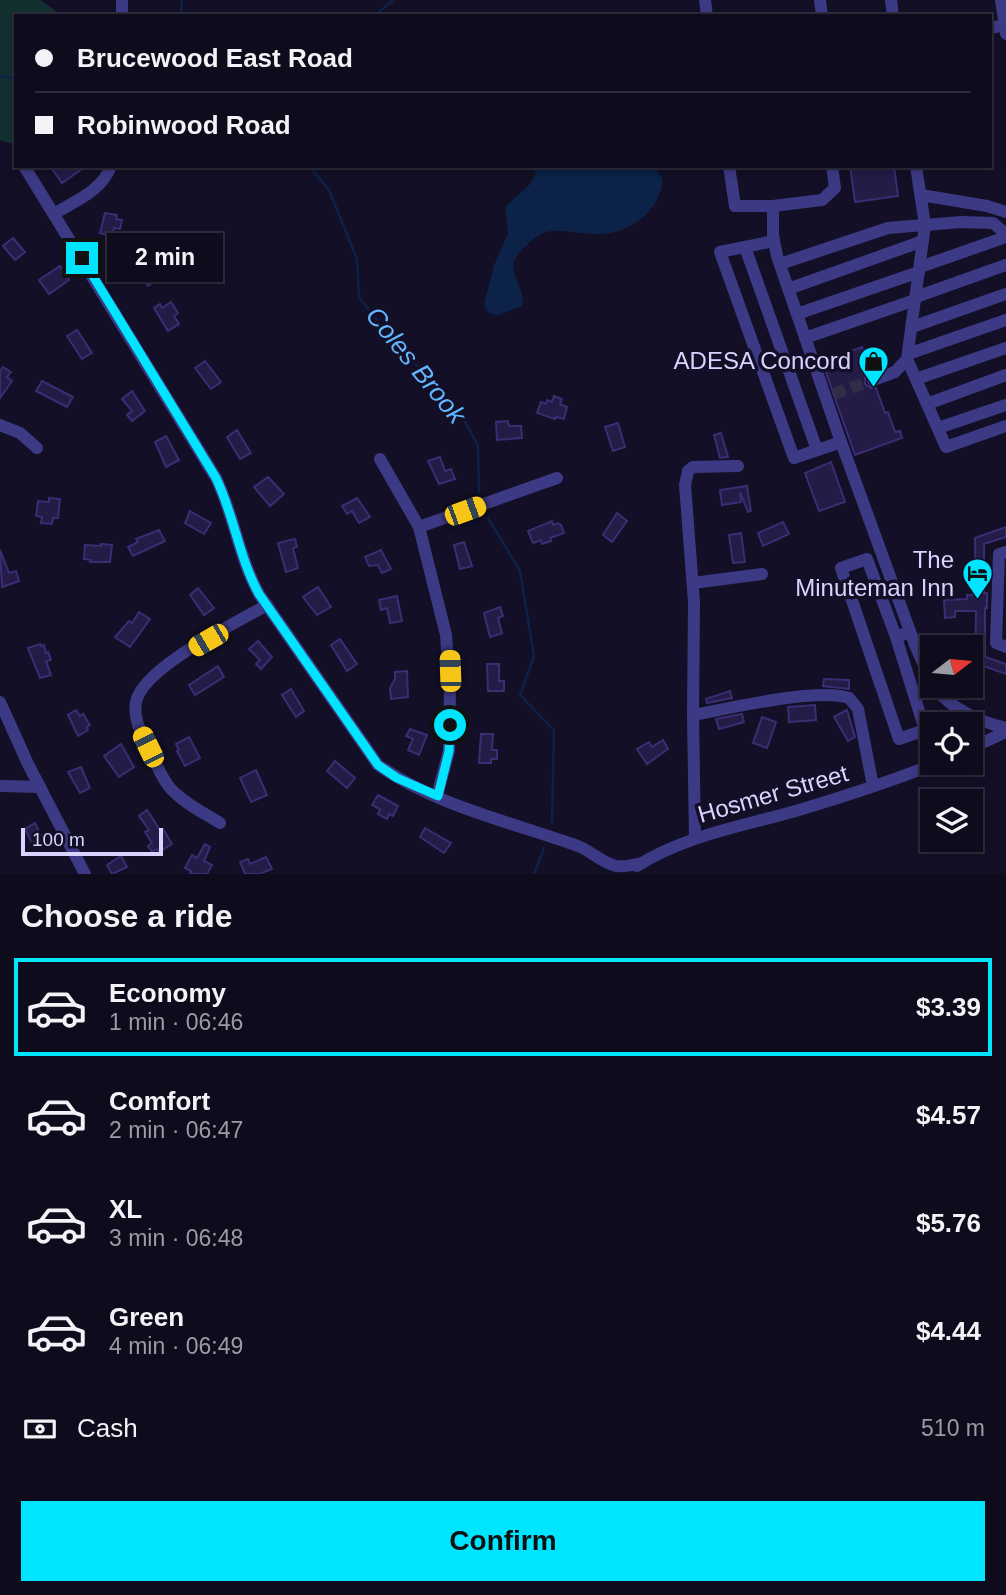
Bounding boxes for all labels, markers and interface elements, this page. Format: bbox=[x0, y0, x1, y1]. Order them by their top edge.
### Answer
text: Brucewood East Road bbox=[77, 43, 353, 73]
text: Robinwood Road bbox=[77, 110, 291, 140]
callout: 2 min bbox=[106, 233, 222, 282]
route end bbox=[66, 242, 98, 274]
text: 2 min bbox=[135, 244, 195, 270]
water label: Coles Brook bbox=[360, 301, 473, 431]
shop icon: ADESA Concord bbox=[857, 344, 891, 388]
place label: ADESA Concord bbox=[674, 347, 851, 374]
car bbox=[442, 494, 489, 528]
place label: The Minuteman Inn bbox=[795, 546, 954, 601]
hotel icon: The Minuteman Inn bbox=[960, 557, 994, 601]
car bbox=[185, 620, 232, 660]
north arrow bbox=[920, 635, 984, 698]
map controls bbox=[920, 635, 983, 852]
car bbox=[439, 650, 462, 692]
route start bbox=[434, 709, 466, 741]
button: locate bbox=[920, 712, 983, 775]
car bbox=[130, 724, 167, 770]
street label: Hosmer Street bbox=[695, 759, 851, 828]
button: layers bbox=[920, 789, 983, 852]
scale bar bbox=[21, 825, 163, 857]
text: 100 m bbox=[32, 829, 85, 850]
text: Choose a ride bbox=[21, 898, 233, 934]
icon: car bbox=[25, 976, 88, 1039]
text: Economy bbox=[109, 978, 226, 1008]
text: $3.39 bbox=[916, 992, 981, 1022]
text: 1 min · 06:46 bbox=[109, 1009, 243, 1035]
icon: car bbox=[25, 1084, 88, 1147]
text: Comfort bbox=[109, 1086, 210, 1116]
text: $4.57 bbox=[916, 1100, 981, 1130]
text: 2 min · 06:47 bbox=[109, 1117, 243, 1143]
icon: car bbox=[25, 1192, 88, 1255]
text: XL bbox=[109, 1194, 142, 1224]
text: $5.76 bbox=[916, 1208, 981, 1238]
text: 3 min · 06:48 bbox=[109, 1225, 243, 1251]
icon: car bbox=[25, 1300, 88, 1363]
text: Green bbox=[109, 1302, 184, 1332]
text: $4.44 bbox=[916, 1316, 981, 1346]
text: 4 min · 06:49 bbox=[109, 1333, 243, 1359]
icon: cash bbox=[21, 1410, 59, 1448]
text: Cash bbox=[77, 1413, 138, 1443]
text: 510 m bbox=[921, 1415, 985, 1441]
button: Confirm bbox=[21, 1501, 985, 1581]

